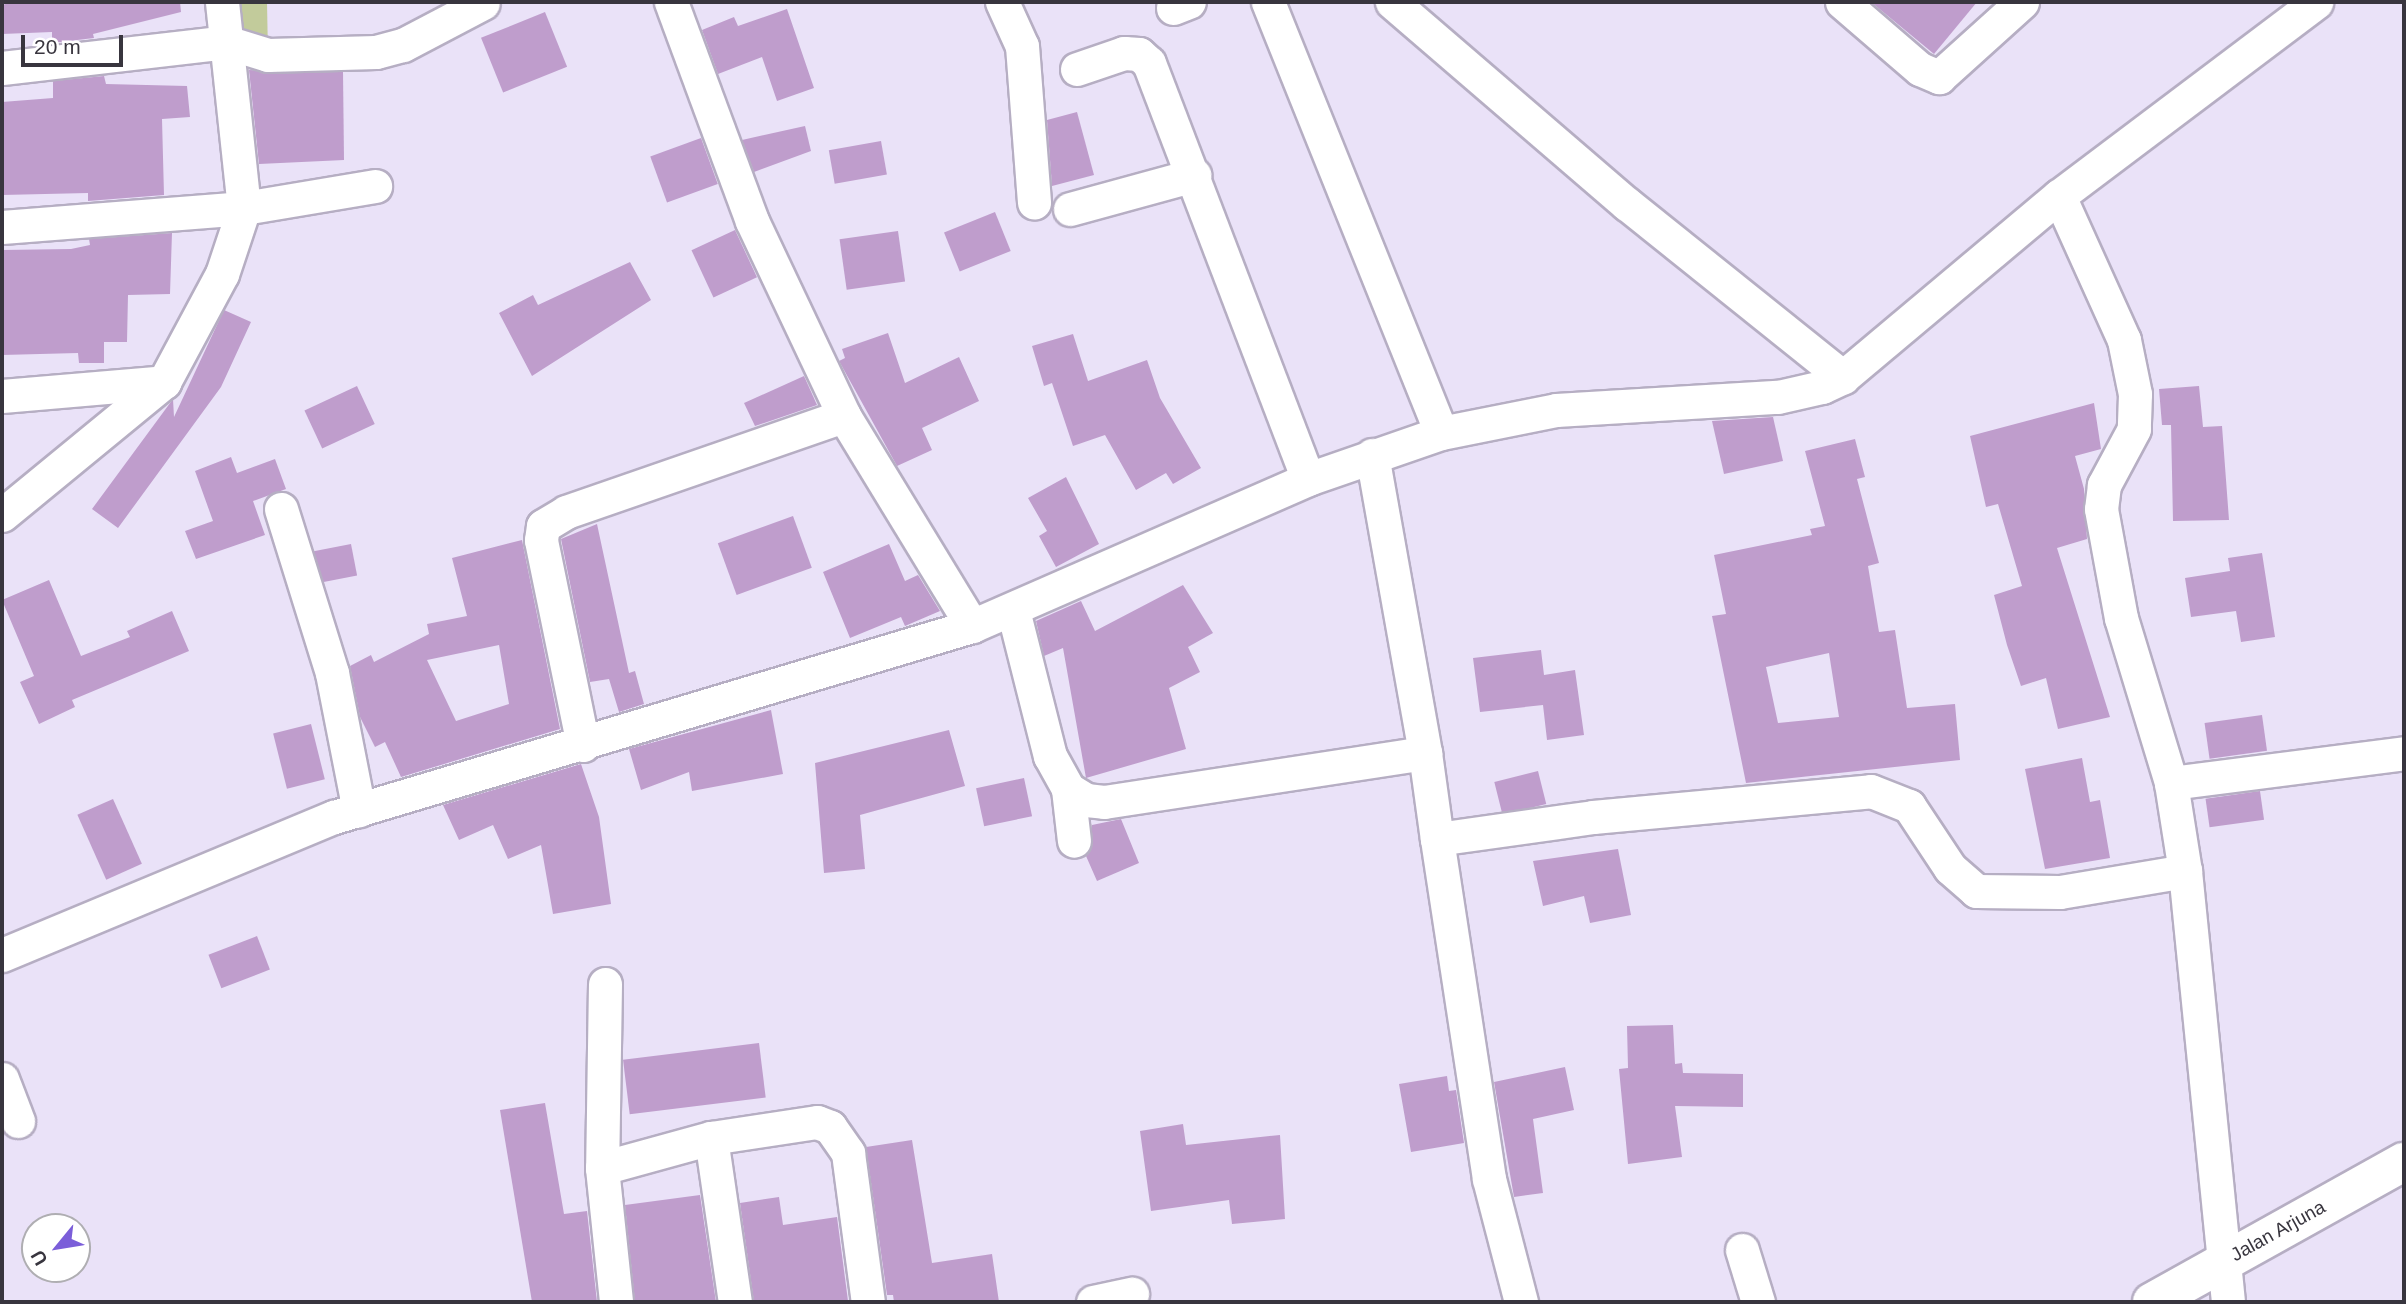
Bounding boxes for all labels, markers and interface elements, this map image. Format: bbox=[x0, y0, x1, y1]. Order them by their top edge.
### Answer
scale bar bbox=[24, 21, 126, 65]
text: 20 m bbox=[34, 35, 81, 58]
street label: Jalan Arjuna bbox=[2226, 1195, 2330, 1267]
north arrow bbox=[21, 1213, 91, 1283]
text: U bbox=[27, 1247, 52, 1269]

